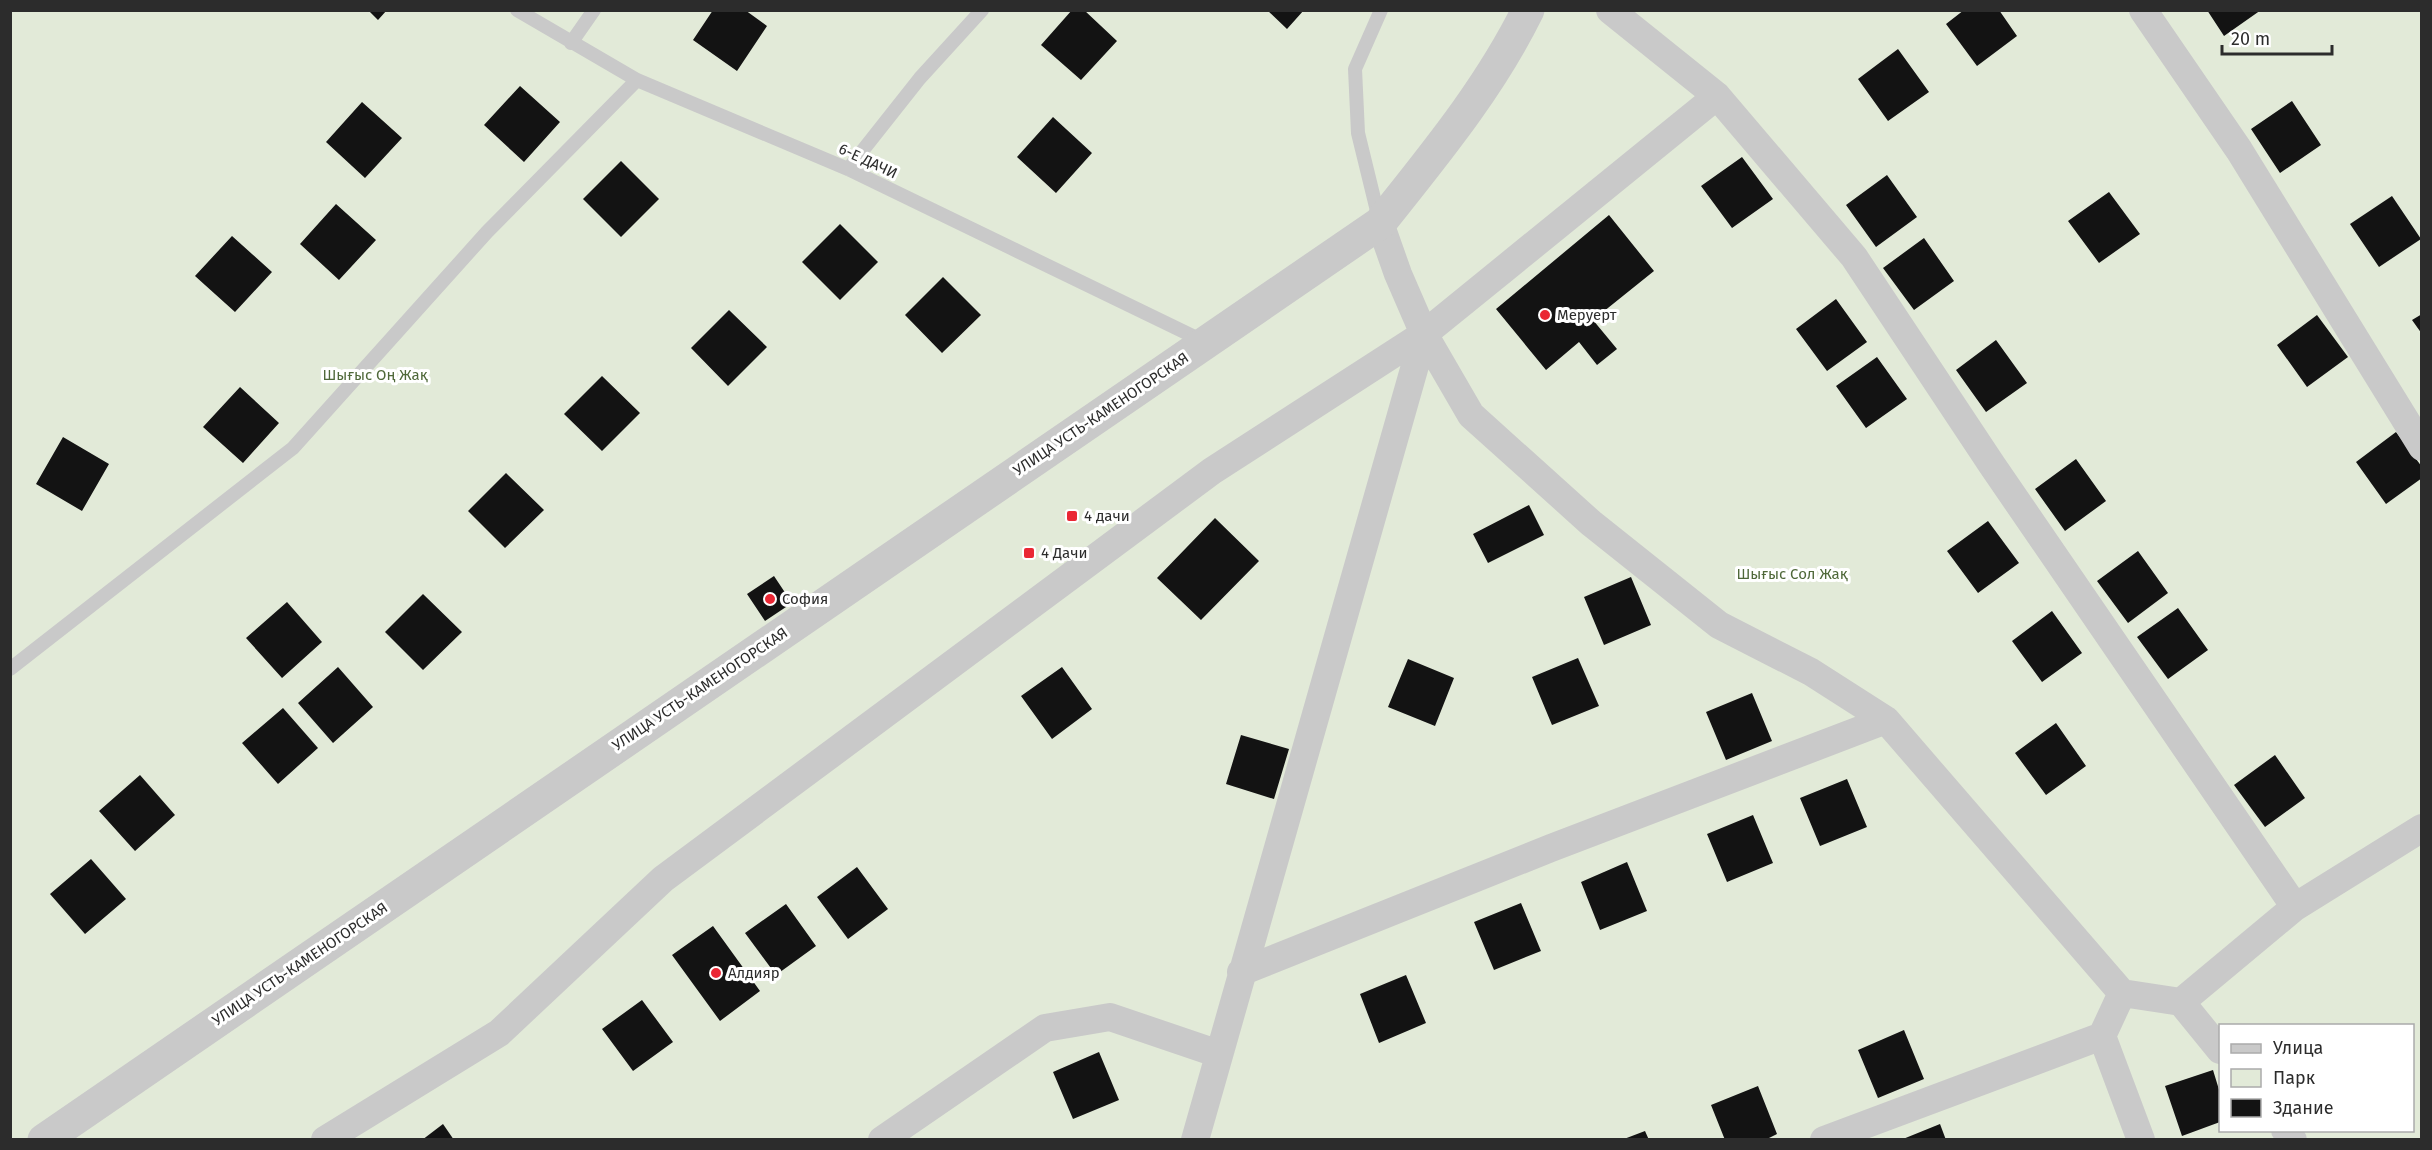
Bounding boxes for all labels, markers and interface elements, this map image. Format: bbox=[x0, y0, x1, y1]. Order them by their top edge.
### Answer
scale bar bbox=[2222, 18, 2332, 56]
text: 20 m bbox=[2231, 28, 2270, 50]
street label: 6-Е ДАЧИ bbox=[836, 140, 900, 182]
place label: Меруерт bbox=[1557, 306, 1617, 324]
marker: Меруерт bbox=[1538, 308, 1552, 322]
street label: УЛИЦА УСТЬ-КАМЕНОГОРСКАЯ bbox=[1010, 349, 1192, 479]
park label: Шығыс Оң Жақ bbox=[322, 366, 428, 384]
place label: 4 дачи bbox=[1084, 507, 1130, 525]
marker: 4 дачи bbox=[1065, 509, 1079, 523]
place label: 4 Дачи bbox=[1041, 544, 1088, 562]
marker: 4 Дачи bbox=[1022, 546, 1036, 560]
park label: Шығыс Сол Жақ bbox=[1736, 565, 1848, 583]
place label: София bbox=[782, 590, 828, 608]
marker: София bbox=[763, 592, 777, 606]
street label: УЛИЦА УСТЬ-КАМЕНОГОРСКАЯ bbox=[609, 624, 791, 754]
street label: УЛИЦА УСТЬ-КАМЕНОГОРСКАЯ bbox=[209, 899, 391, 1029]
place label: Алдияр bbox=[728, 964, 780, 982]
marker: Алдияр bbox=[709, 966, 723, 980]
legend bbox=[2219, 1024, 2414, 1132]
text: Улица bbox=[2273, 1037, 2323, 1059]
text: Парк bbox=[2273, 1067, 2316, 1089]
text: Здание bbox=[2273, 1097, 2334, 1119]

